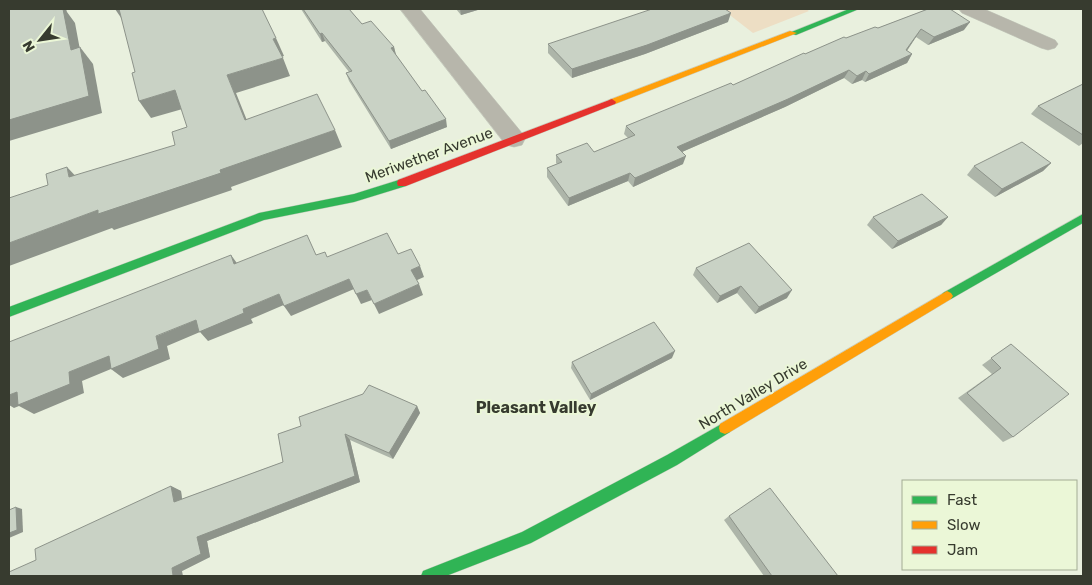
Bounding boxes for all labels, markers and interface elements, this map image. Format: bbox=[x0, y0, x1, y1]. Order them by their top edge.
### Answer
north arrow bbox=[15, 15, 65, 65]
text: N bbox=[19, 38, 39, 55]
street label: Meriwether Avenue bbox=[363, 124, 495, 186]
street label: North Valley Drive bbox=[696, 355, 810, 433]
district label: Pleasant Valley bbox=[476, 398, 597, 417]
legend bbox=[902, 480, 1077, 570]
text: Fast bbox=[947, 491, 977, 509]
text: Slow bbox=[947, 516, 980, 534]
text: Jam bbox=[947, 541, 978, 559]

